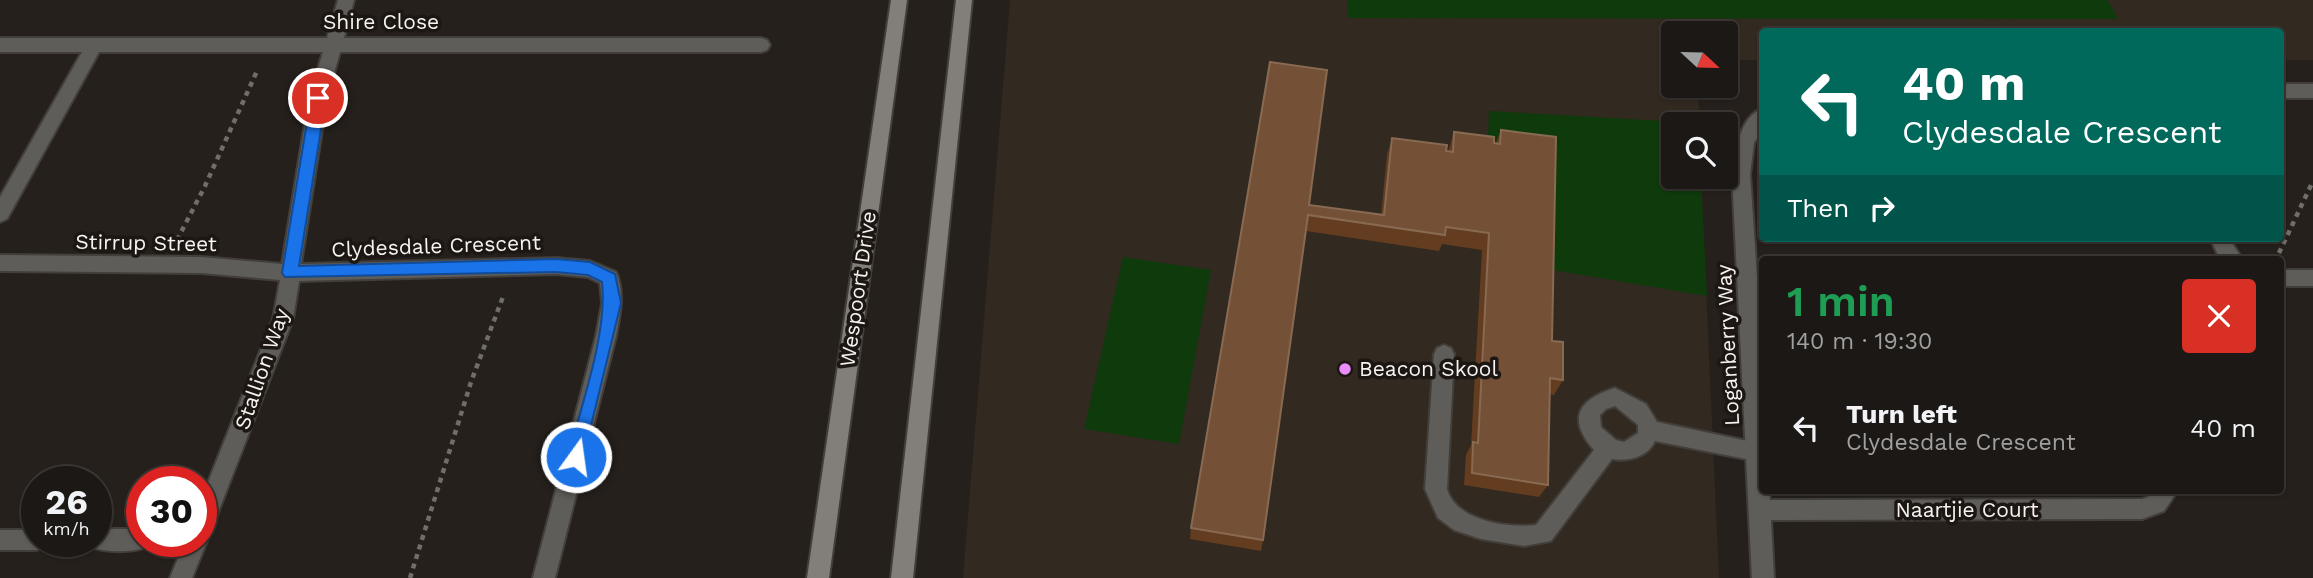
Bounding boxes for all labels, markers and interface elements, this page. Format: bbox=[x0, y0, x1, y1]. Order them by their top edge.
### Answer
street label: Shire Close bbox=[323, 9, 439, 34]
north arrow bbox=[1661, 21, 1738, 98]
map controls bbox=[1661, 21, 1738, 189]
text: 40 m bbox=[1902, 54, 2025, 112]
icon: left bbox=[1787, 56, 1878, 147]
pin bbox=[288, 68, 348, 128]
icon: arrive bbox=[299, 79, 337, 117]
button: search bbox=[1661, 112, 1738, 189]
text: Clydesdale Crescent bbox=[1902, 113, 2221, 151]
icon: right bbox=[1863, 189, 1901, 227]
text: Then bbox=[1787, 193, 1849, 223]
street label: Wespoort Drive bbox=[834, 209, 881, 368]
street label: Stirrup Street bbox=[75, 229, 217, 256]
street label: Clydesdale Crescent bbox=[331, 229, 541, 262]
street label: Loganberry Way bbox=[1711, 263, 1744, 426]
text: 1 min bbox=[1787, 277, 1895, 326]
button: close bbox=[2182, 279, 2256, 353]
street label: Stallion Way bbox=[229, 305, 294, 433]
text: 140 m · 19:30 bbox=[1787, 328, 1932, 355]
place label: Beacon Skool bbox=[1359, 356, 1498, 381]
marker: Beacon Skool bbox=[1337, 361, 1353, 377]
text: Turn left bbox=[1846, 399, 1957, 429]
icon: left bbox=[1787, 409, 1825, 447]
text: 40 m bbox=[2190, 413, 2256, 443]
position arrow bbox=[539, 420, 613, 494]
text: Clydesdale Crescent bbox=[1846, 429, 2076, 456]
speed limit sign: 30 bbox=[126, 466, 217, 557]
text: 26 bbox=[45, 481, 88, 523]
street label: Naartjie Court bbox=[1896, 497, 2039, 522]
text: km/h bbox=[43, 518, 90, 539]

